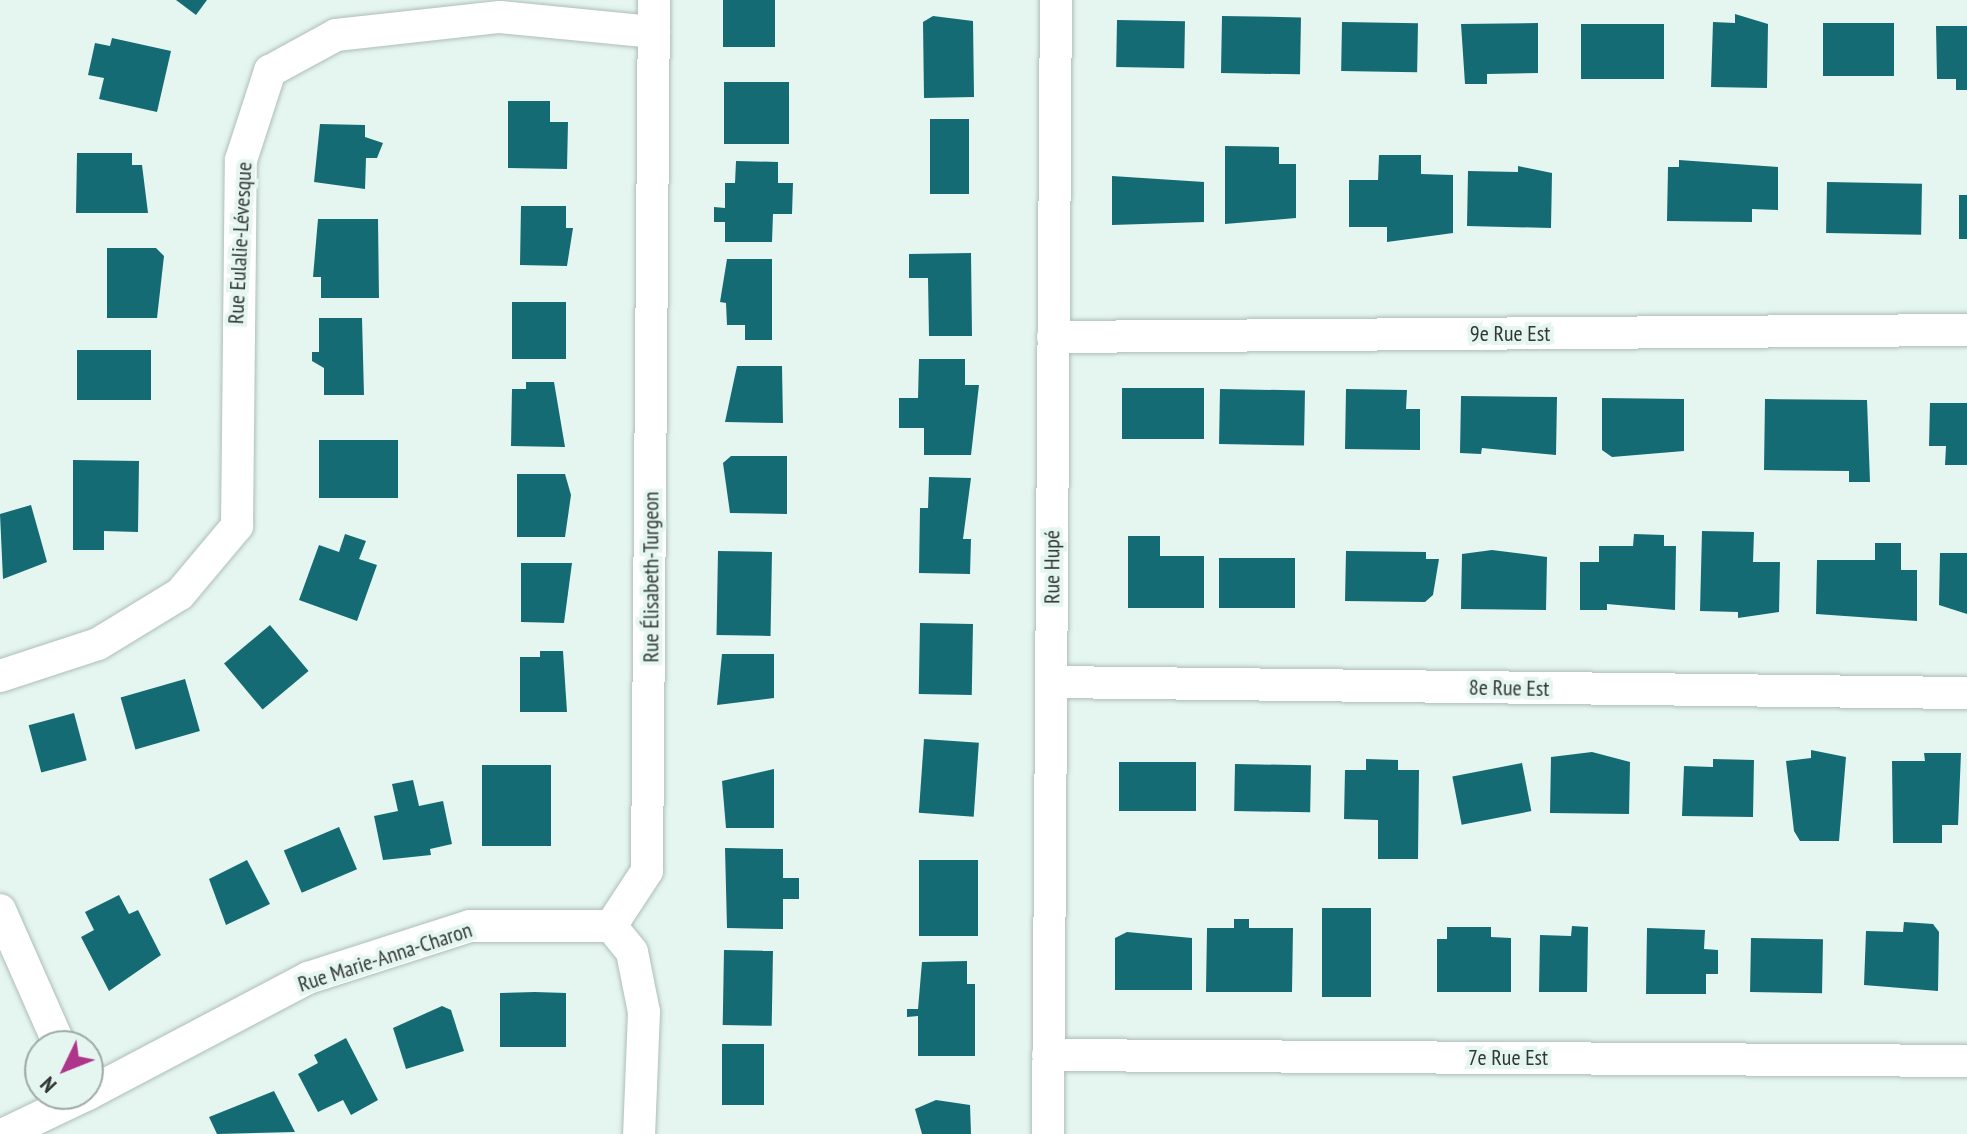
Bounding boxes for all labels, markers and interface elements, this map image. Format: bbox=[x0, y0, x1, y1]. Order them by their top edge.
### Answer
street label: Rue Eulalie-Lévesque bbox=[223, 161, 257, 325]
street label: 9e Rue Est bbox=[1470, 321, 1550, 347]
street label: Rue Élisabeth-Turgeon bbox=[638, 492, 664, 662]
street label: Rue Hupé bbox=[1039, 530, 1065, 604]
street label: 8e Rue Est bbox=[1469, 674, 1549, 702]
street label: Rue Marie-Anna-Charon bbox=[295, 916, 475, 998]
north arrow bbox=[24, 1030, 104, 1110]
street label: 7e Rue Est bbox=[1468, 1045, 1548, 1071]
text: N bbox=[34, 1071, 62, 1099]

